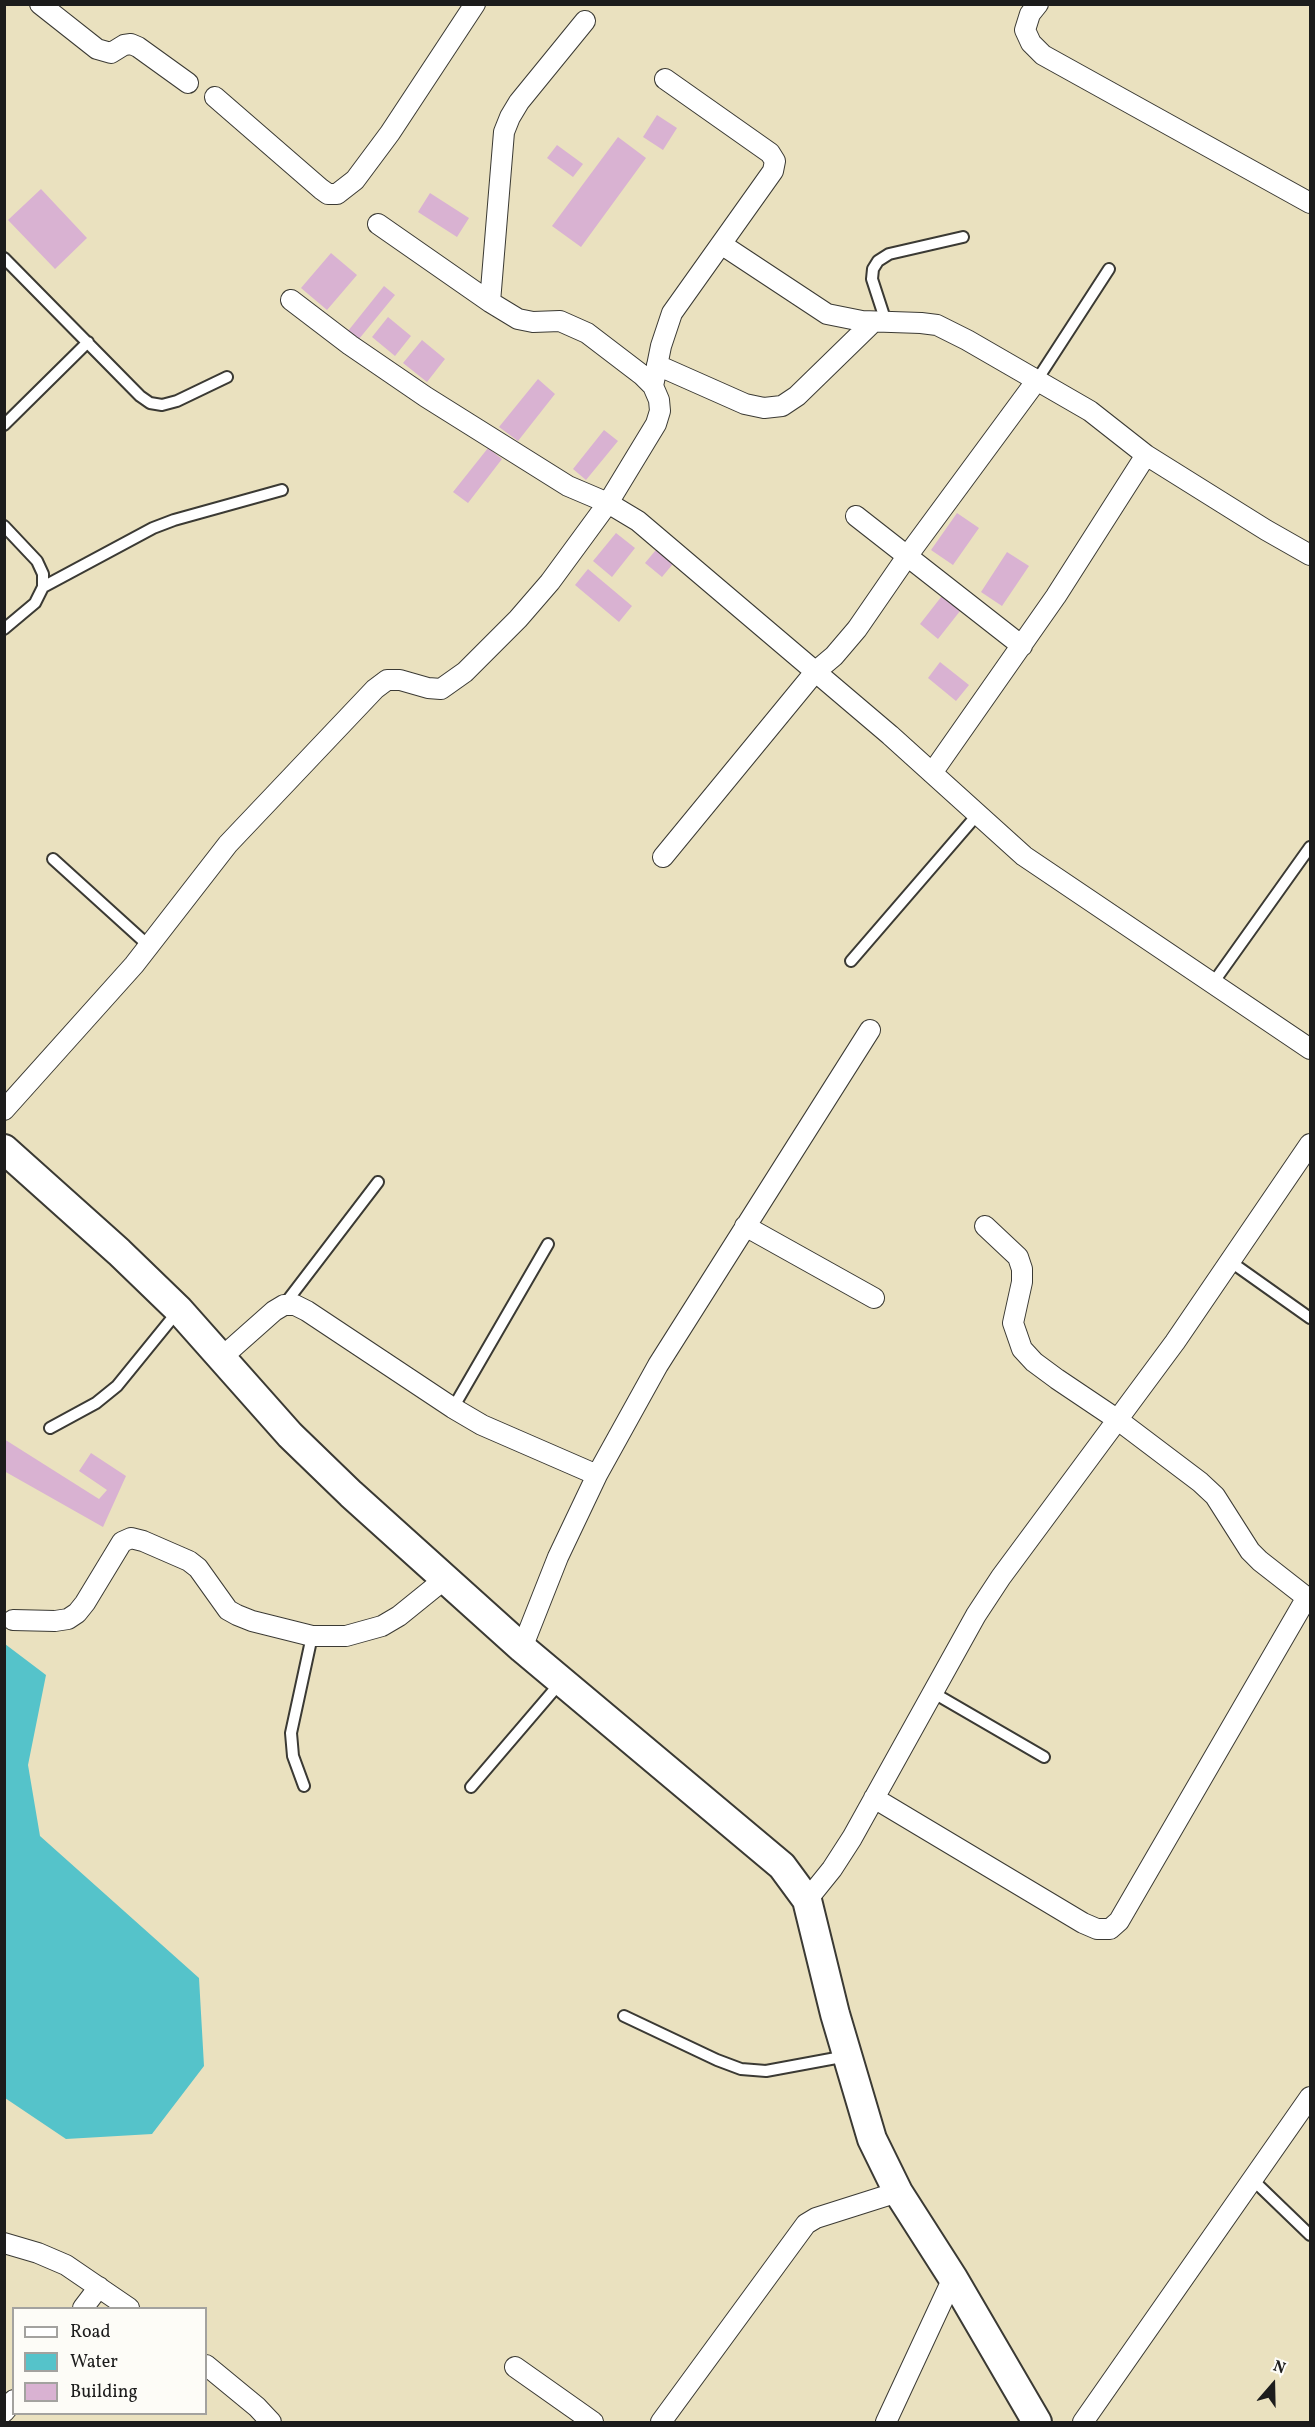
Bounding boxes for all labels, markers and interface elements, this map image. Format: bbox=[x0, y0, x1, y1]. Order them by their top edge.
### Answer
legend bbox=[12, 2307, 207, 2415]
text: Road bbox=[70, 2320, 111, 2345]
text: Water bbox=[70, 2350, 118, 2375]
north arrow bbox=[1243, 2355, 1303, 2415]
text: N bbox=[1270, 2356, 1288, 2380]
text: Building bbox=[70, 2380, 138, 2405]

